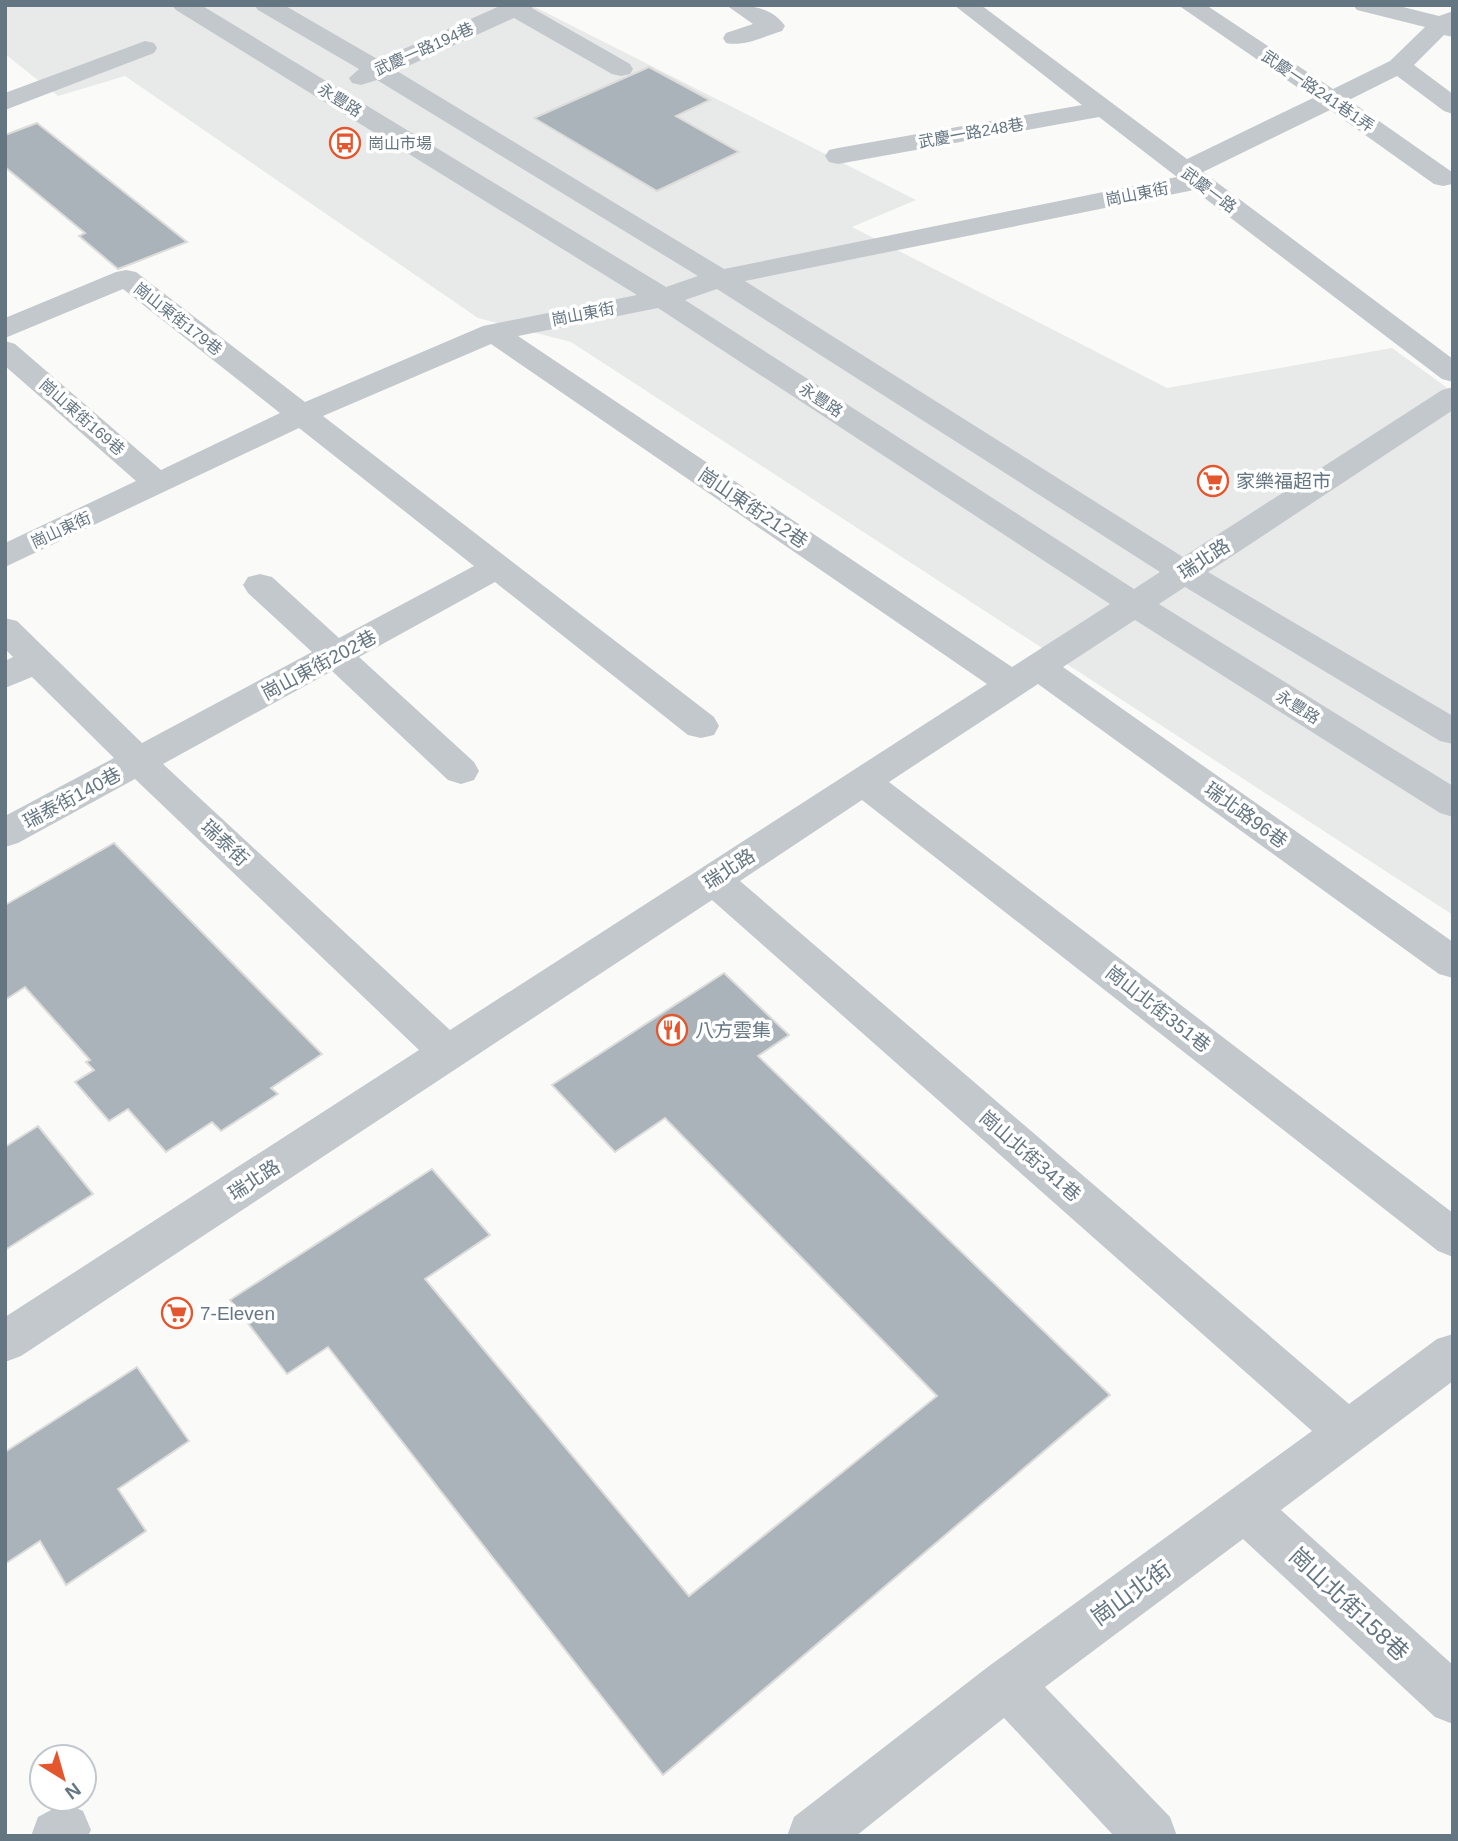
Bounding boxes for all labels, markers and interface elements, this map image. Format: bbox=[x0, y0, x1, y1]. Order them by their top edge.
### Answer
street label: 武慶一路194巷 bbox=[371, 19, 476, 78]
street label: 武慶一路241巷1弄 bbox=[1259, 46, 1378, 135]
street label: 永豐路 bbox=[315, 80, 365, 120]
street label: 武慶一路248巷 bbox=[917, 114, 1025, 151]
bus stop icon: 崗山市場 bbox=[328, 126, 362, 160]
place label: 崗山市場 bbox=[368, 135, 432, 152]
street label: 武慶一路 bbox=[1178, 163, 1240, 216]
street label: 崗山東街 bbox=[1104, 180, 1170, 208]
street label: 崗山東街179巷 bbox=[131, 279, 225, 359]
street label: 崗山東街 bbox=[550, 300, 616, 328]
street label: 崗山東街169巷 bbox=[36, 376, 128, 458]
street label: 永豐路 bbox=[796, 380, 846, 420]
street label: 崗山東街212巷 bbox=[695, 464, 811, 552]
supermarket icon: 家樂福超市 bbox=[1196, 464, 1230, 498]
place label: 家樂福超市 bbox=[1236, 471, 1331, 492]
street label: 崗山東街 bbox=[28, 509, 94, 551]
street label: 瑞北路 bbox=[1174, 535, 1234, 583]
street label: 崗山東街202巷 bbox=[258, 626, 380, 704]
street label: 永豐路 bbox=[1273, 687, 1323, 727]
street label: 瑞泰街140巷 bbox=[20, 763, 124, 833]
street label: 瑞北路96巷 bbox=[1201, 778, 1291, 852]
street label: 瑞泰街 bbox=[197, 816, 253, 870]
street label: 瑞北路 bbox=[699, 845, 759, 893]
street label: 崗山北街351巷 bbox=[1102, 962, 1214, 1056]
restaurant icon: 八方雲集 bbox=[655, 1013, 689, 1047]
place label: 八方雲集 bbox=[695, 1020, 771, 1041]
street label: 崗山北街341巷 bbox=[975, 1107, 1085, 1205]
street label: 瑞北路 bbox=[224, 1156, 284, 1204]
supermarket icon: 7-Eleven bbox=[160, 1296, 194, 1330]
place label: 7-Eleven bbox=[200, 1303, 275, 1324]
street label: 崗山北街158巷 bbox=[1284, 1542, 1414, 1666]
street label: 崗山北街 bbox=[1086, 1555, 1176, 1631]
north arrow bbox=[28, 1743, 98, 1813]
text: N bbox=[61, 1779, 85, 1804]

